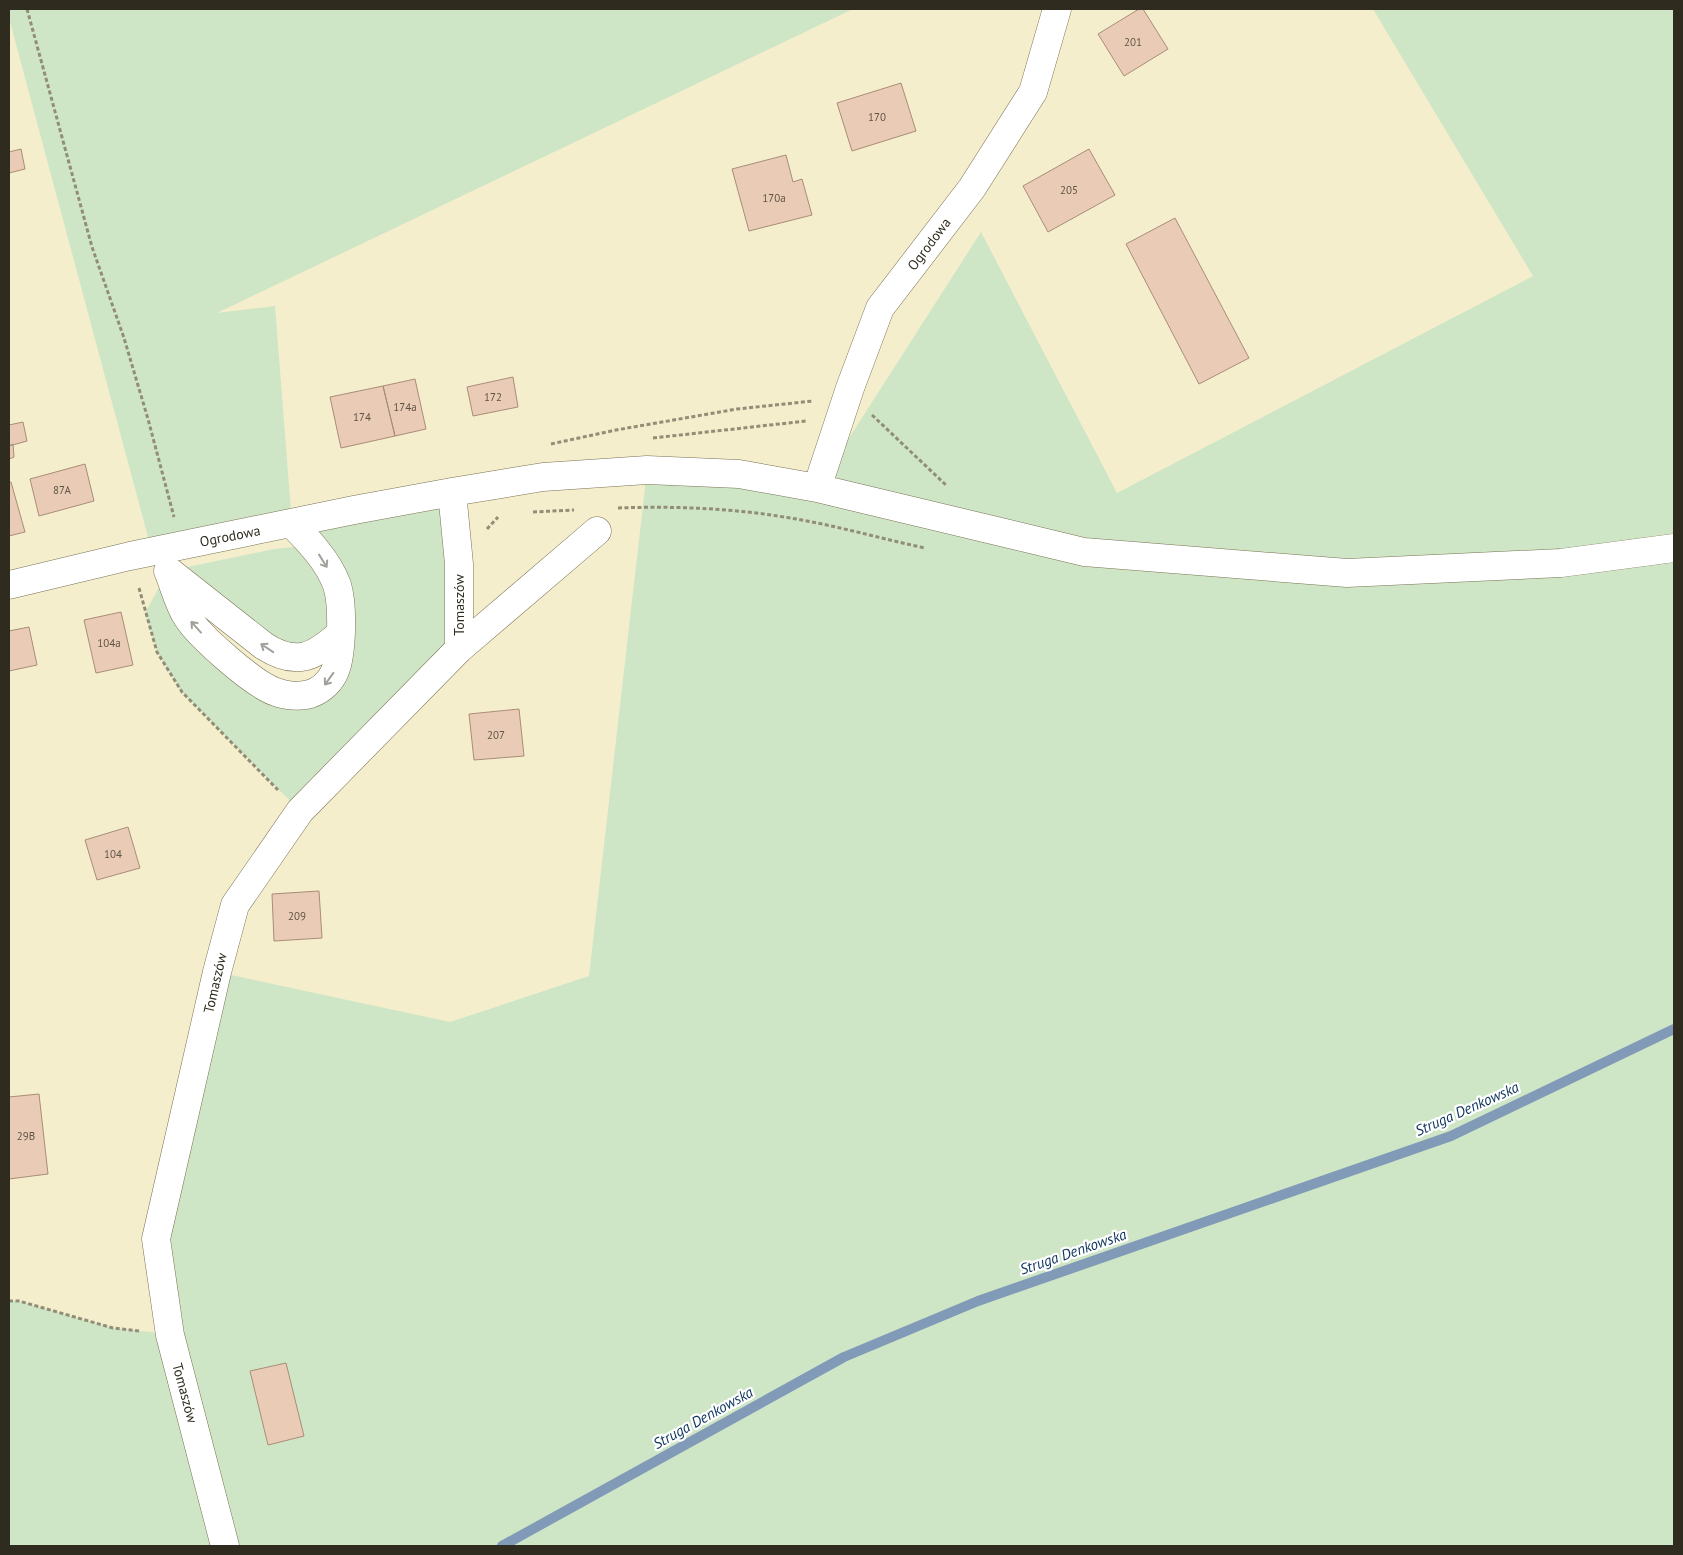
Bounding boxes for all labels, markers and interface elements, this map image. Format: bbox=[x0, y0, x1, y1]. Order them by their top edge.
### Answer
house number: 201 bbox=[1124, 35, 1142, 49]
house number: 170 bbox=[868, 110, 886, 124]
house number: 205 bbox=[1060, 183, 1078, 197]
house number: 170a bbox=[762, 191, 786, 205]
street label: Ogrodowa bbox=[903, 214, 955, 274]
house number: 172 bbox=[484, 390, 502, 404]
house number: 174a bbox=[393, 400, 417, 414]
house number: 174 bbox=[353, 410, 371, 424]
house number: 87A bbox=[53, 483, 71, 497]
street label: Ogrodowa bbox=[198, 521, 262, 551]
one-way arrow bbox=[319, 554, 329, 568]
street label: Tomaszów bbox=[450, 574, 468, 636]
one-way arrow bbox=[190, 621, 202, 634]
house number: 104a bbox=[97, 636, 121, 650]
one-way arrow bbox=[261, 643, 275, 653]
one-way arrow bbox=[324, 672, 334, 686]
house number: 207 bbox=[487, 728, 505, 742]
house number: 104 bbox=[104, 847, 122, 861]
house number: 209 bbox=[288, 909, 306, 923]
street label: Tomaszów bbox=[199, 950, 231, 1015]
water label: Struga Denkowska bbox=[1412, 1077, 1522, 1140]
house number: 29B bbox=[17, 1129, 35, 1143]
water label: Struga Denkowska bbox=[1017, 1224, 1129, 1279]
street label: Tomaszów bbox=[168, 1361, 202, 1426]
water label: Struga Denkowska bbox=[649, 1382, 757, 1453]

